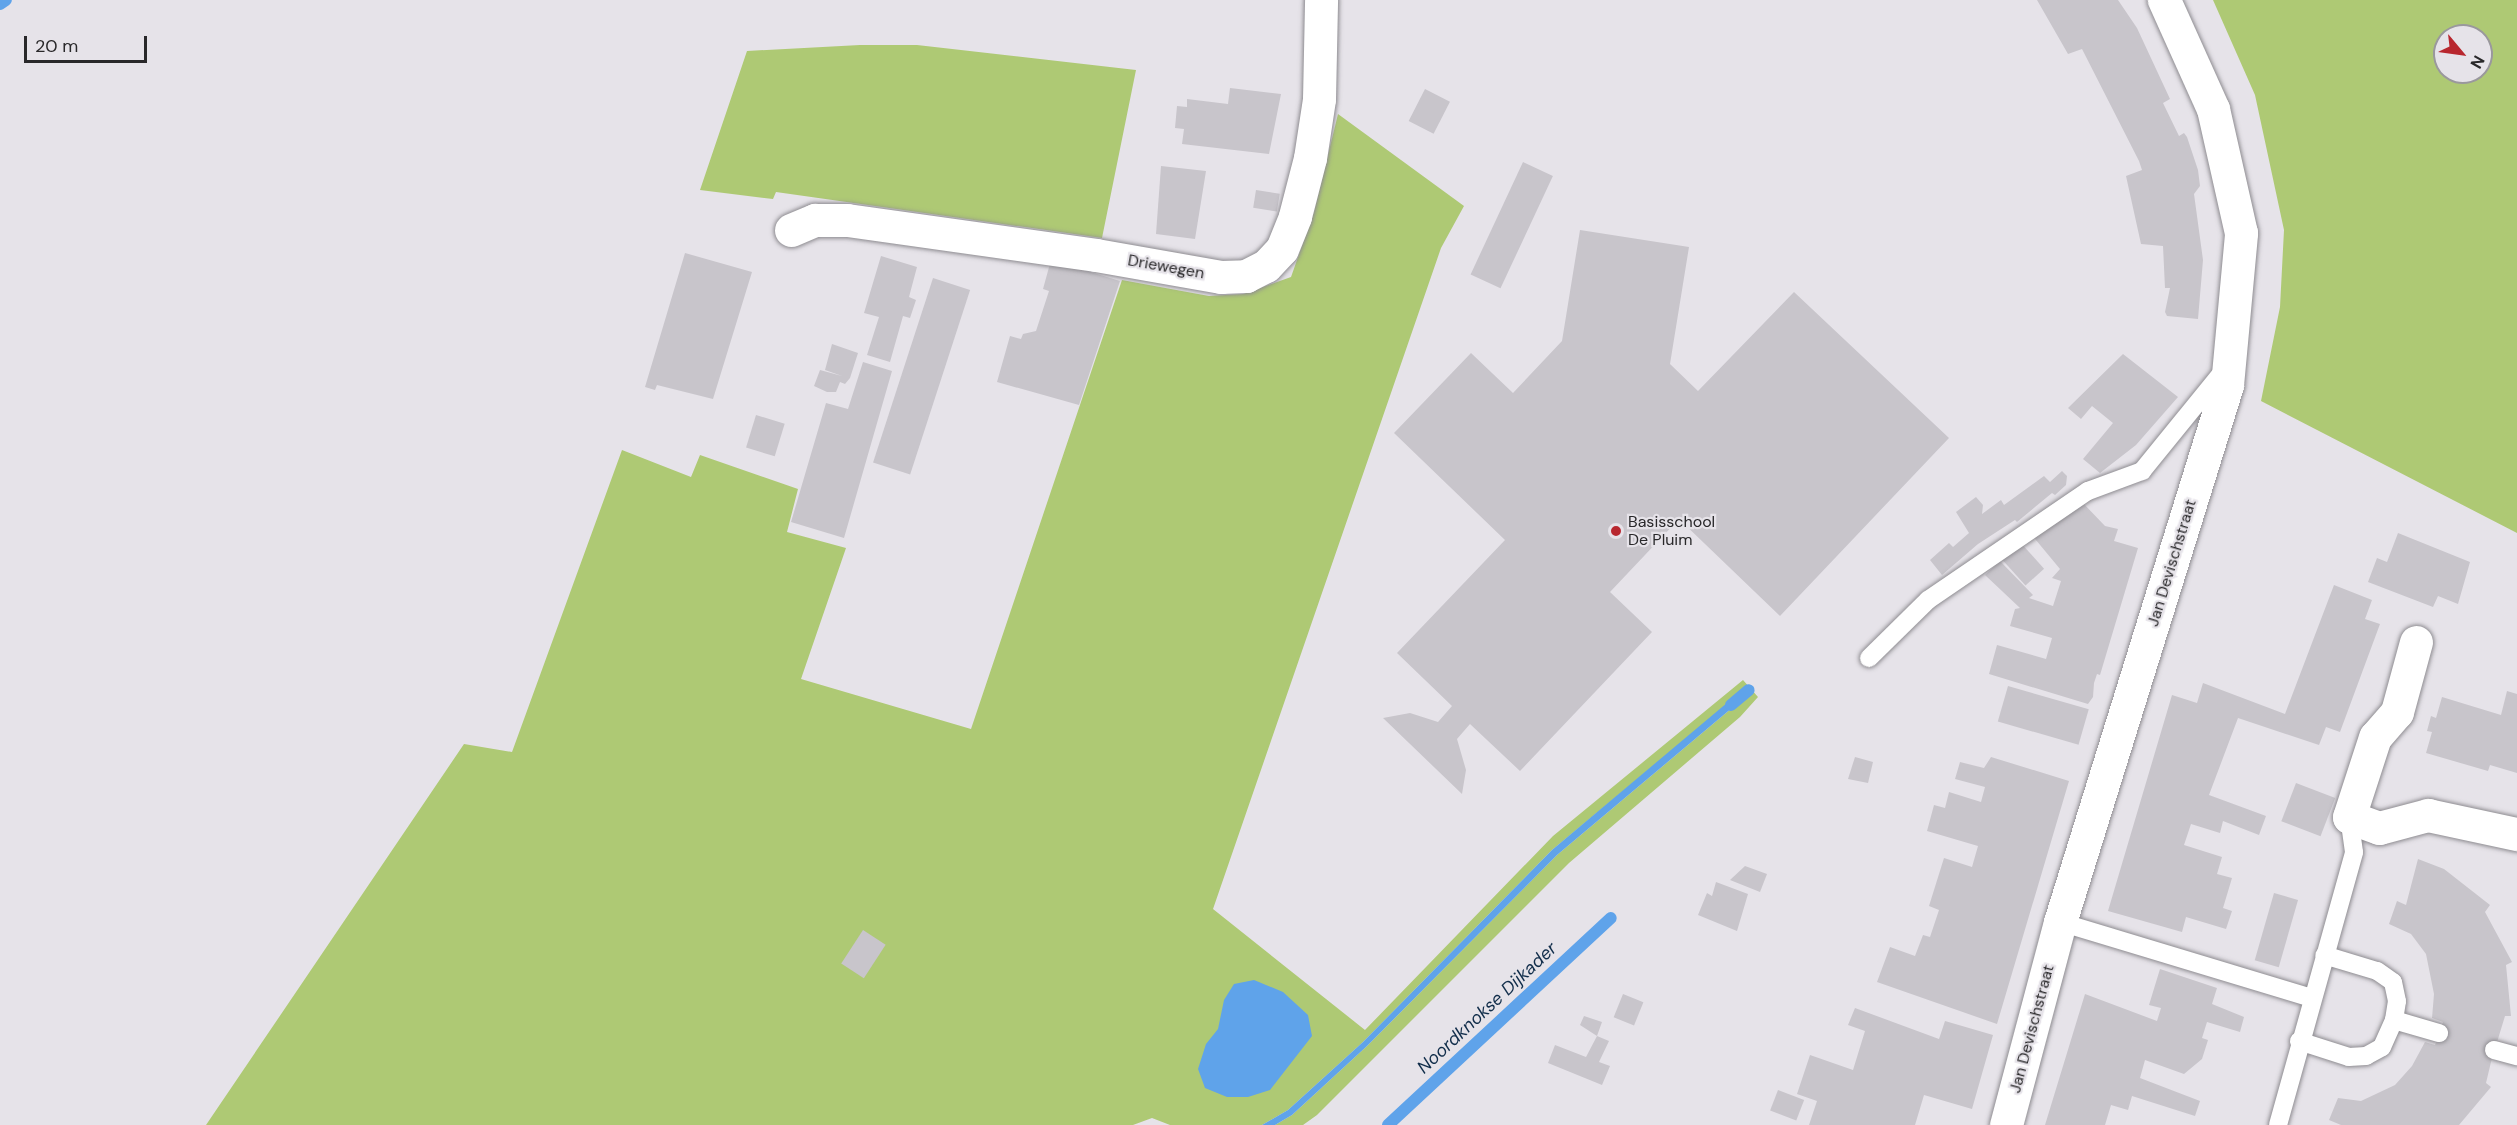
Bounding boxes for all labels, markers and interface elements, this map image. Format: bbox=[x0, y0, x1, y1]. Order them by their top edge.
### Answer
scale bar bbox=[27, 24, 150, 62]
north arrow bbox=[2433, 24, 2493, 84]
text: 20 m bbox=[35, 34, 78, 58]
text: N bbox=[2465, 52, 2489, 72]
street label: Driewegen bbox=[1126, 251, 1206, 283]
street label: Jan Devischstraat bbox=[2144, 497, 2200, 629]
place label: Basisschool De Pluim bbox=[1628, 512, 1715, 550]
marker: Basisschool De Pluim bbox=[1609, 524, 1623, 538]
water label: Noordknokse Dijkader bbox=[1413, 938, 1561, 1078]
street label: Jan Devischstraat bbox=[2006, 963, 2058, 1095]

